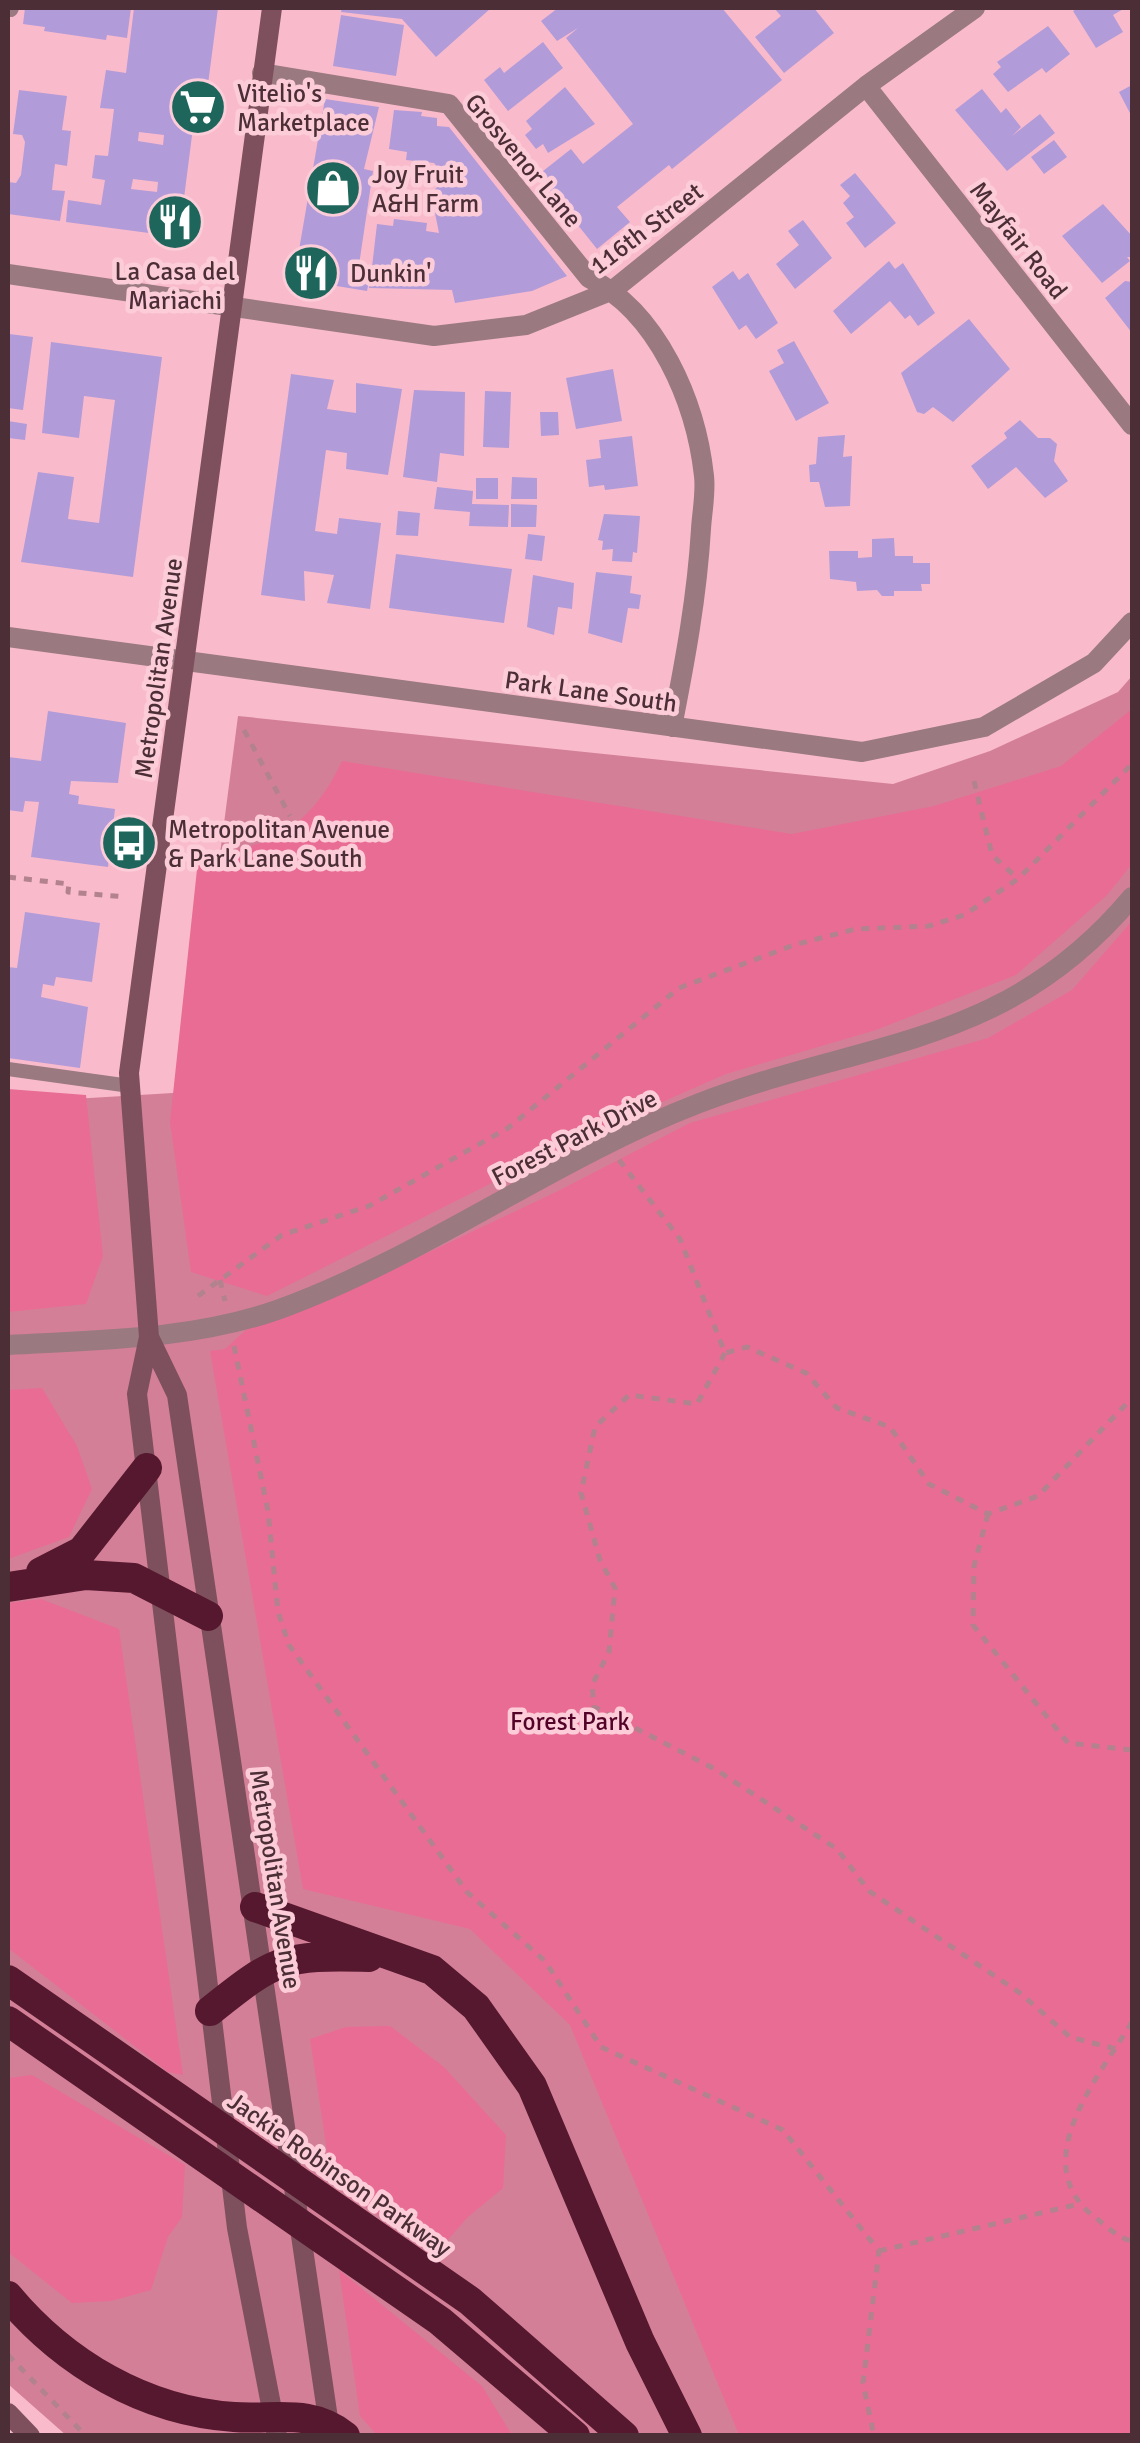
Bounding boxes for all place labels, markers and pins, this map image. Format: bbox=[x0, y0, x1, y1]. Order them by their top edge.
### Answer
supermarket icon: Vitelio's Marketplace bbox=[168, 77, 228, 137]
place label: Vitelio's Marketplace bbox=[237, 78, 370, 138]
shop icon: Joy Fruit A&H Farm bbox=[303, 158, 363, 218]
place label: Joy Fruit A&H Farm bbox=[372, 159, 479, 219]
restaurant icon: La Casa del Mariachi bbox=[145, 192, 205, 252]
restaurant icon: Dunkin' bbox=[281, 243, 341, 303]
place label: La Casa del Mariachi bbox=[115, 256, 235, 316]
place label: Dunkin' bbox=[350, 258, 431, 289]
bus stop icon: Metropolitan Avenue & Park Lane South bbox=[99, 813, 159, 873]
place label: Metropolitan Avenue & Park Lane South bbox=[168, 814, 390, 874]

